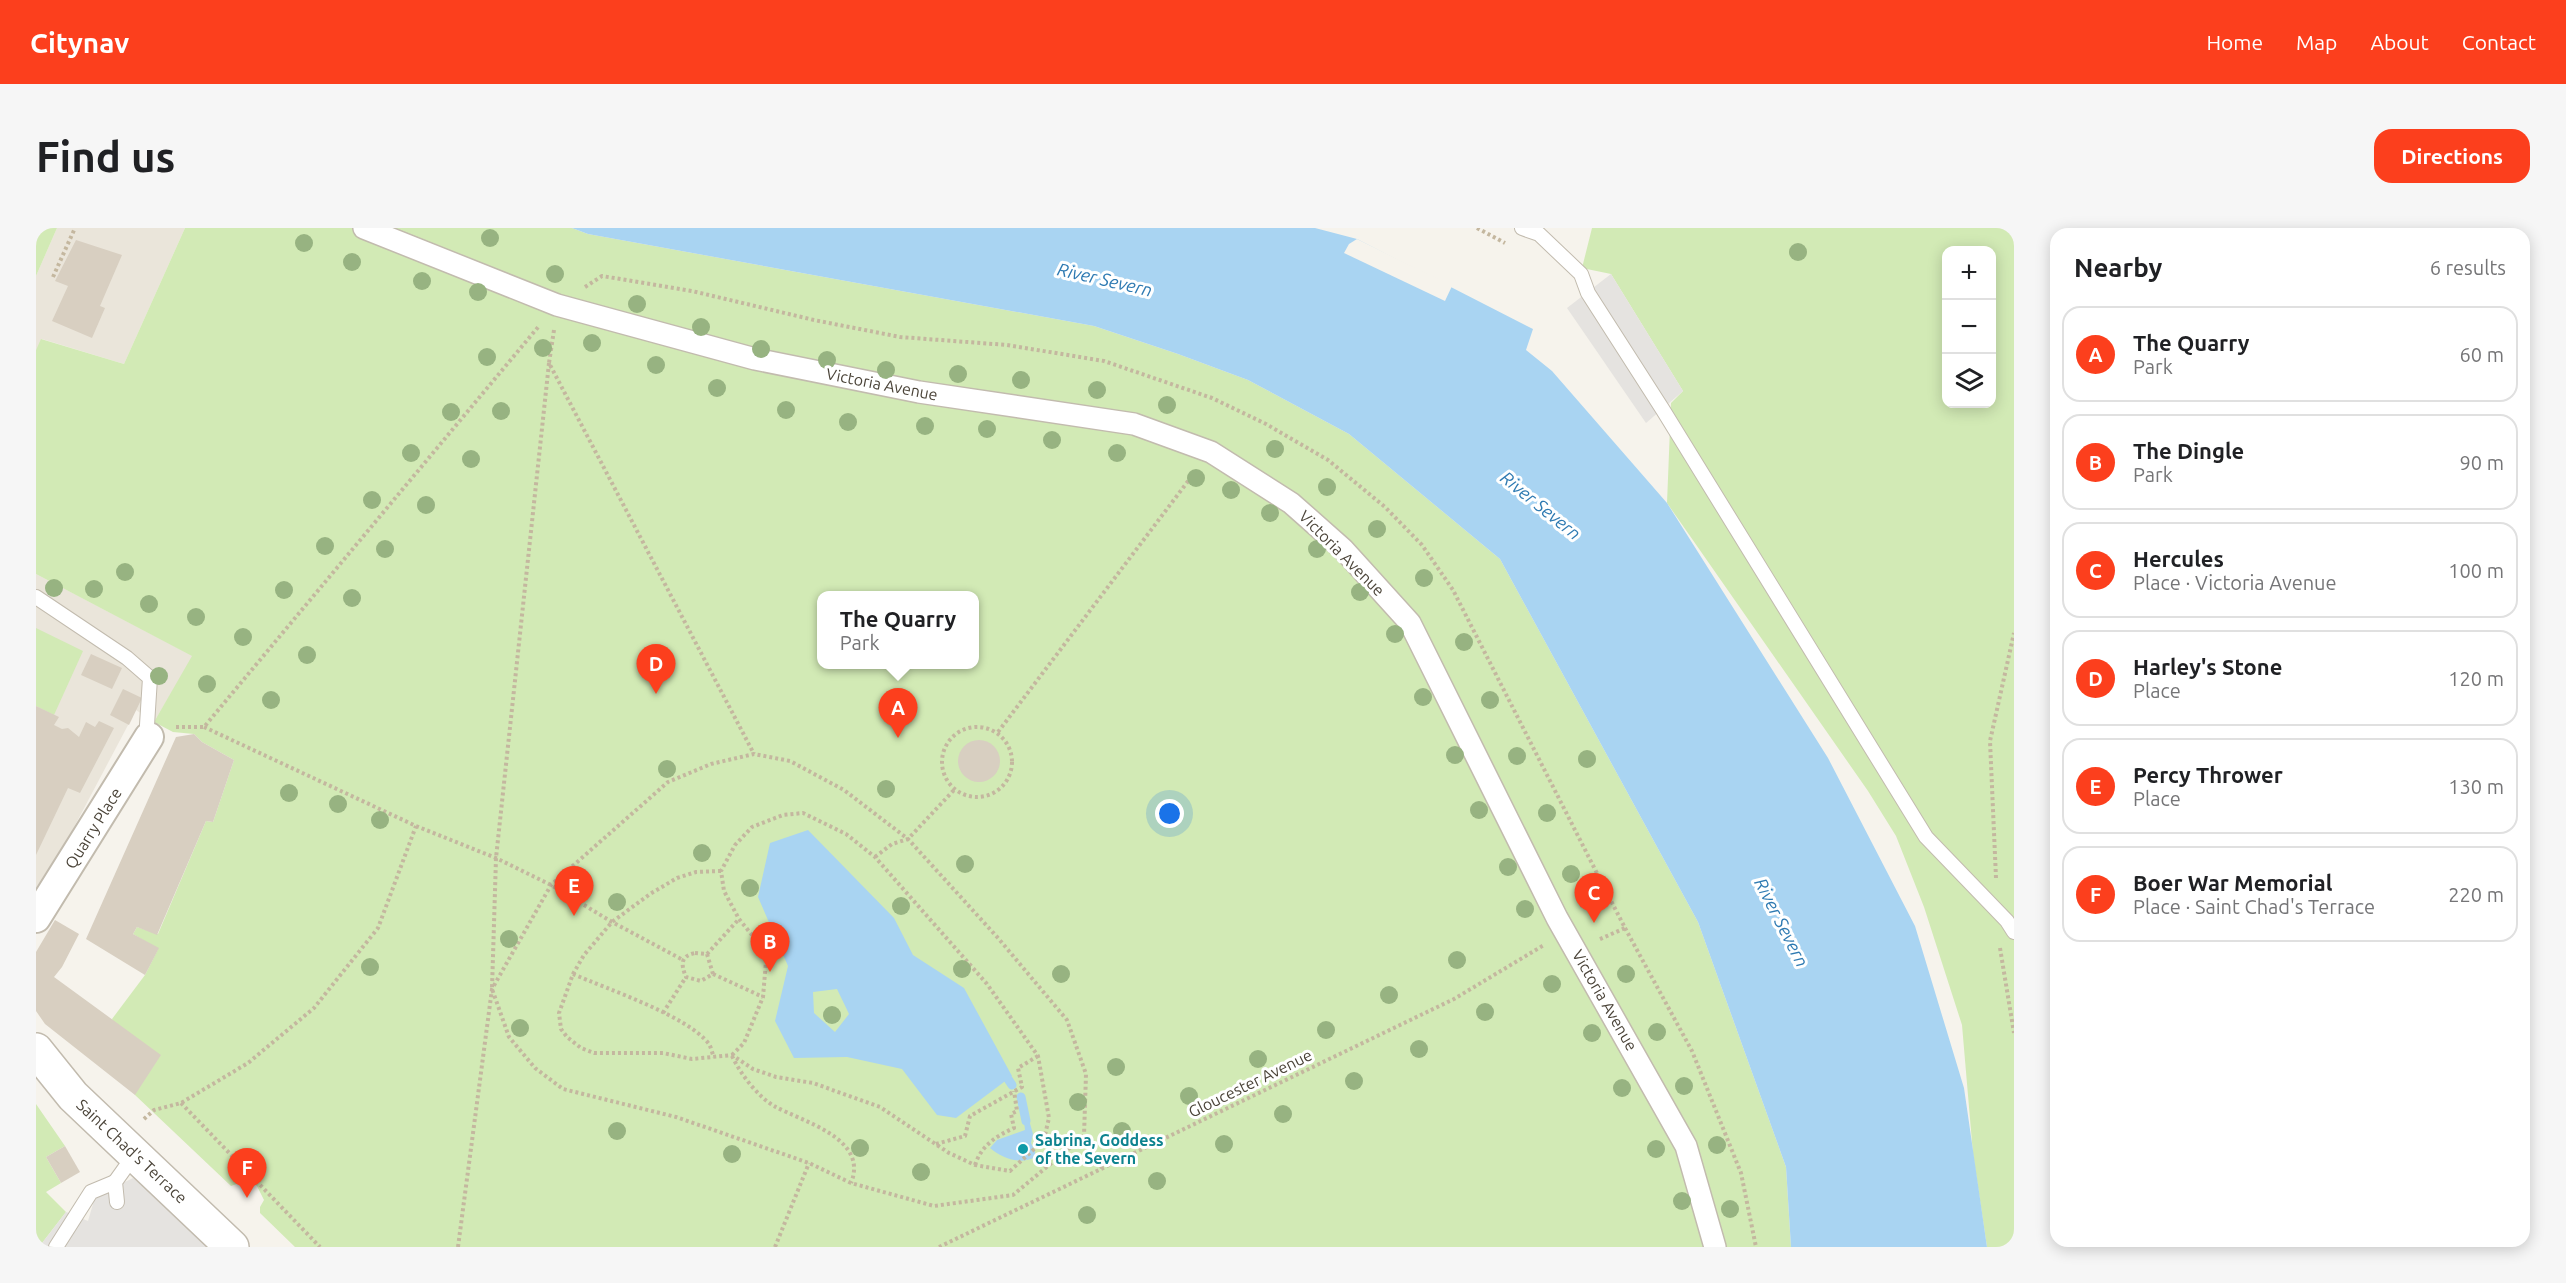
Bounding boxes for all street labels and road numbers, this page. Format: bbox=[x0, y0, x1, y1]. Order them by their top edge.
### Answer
street label: Victoria Avenue bbox=[825, 364, 939, 404]
street label: Victoria Avenue bbox=[1296, 507, 1388, 599]
street label: Quarry Place bbox=[61, 784, 125, 872]
street label: Victoria Avenue bbox=[1569, 946, 1641, 1054]
street label: Gloucester Avenue bbox=[1185, 1045, 1315, 1121]
street label: Saint Chad's Terrace bbox=[73, 1095, 191, 1207]

